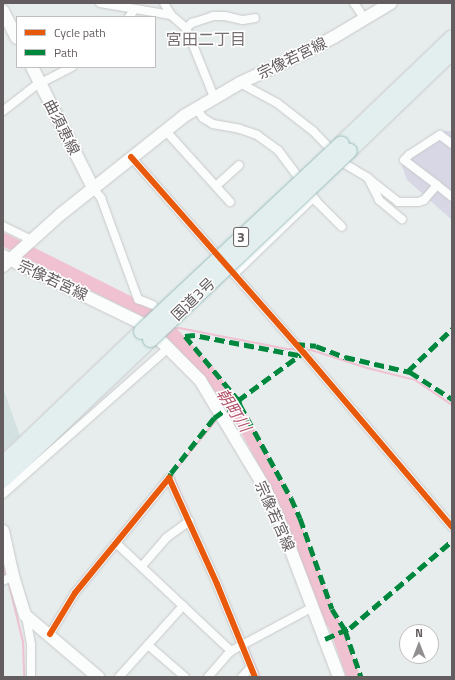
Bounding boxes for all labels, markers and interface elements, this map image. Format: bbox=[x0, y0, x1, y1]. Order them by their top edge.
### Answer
legend bbox=[16, 16, 156, 68]
text: Cycle path bbox=[54, 23, 106, 42]
district label: 宮田二丁目 bbox=[166, 29, 246, 49]
street label: 宗像若宮線 bbox=[254, 33, 330, 83]
text: Path bbox=[54, 43, 78, 62]
street label: 曲須恵線 bbox=[40, 96, 84, 158]
road number: 3 bbox=[233, 225, 249, 249]
street label: 宗像若宮線 bbox=[15, 256, 91, 304]
street label: 国道3号 bbox=[168, 274, 218, 324]
water label: 朝町川 bbox=[213, 385, 255, 435]
street label: 宗像若宮線 bbox=[252, 478, 298, 554]
north arrow bbox=[399, 624, 439, 664]
text: N bbox=[415, 625, 423, 641]

